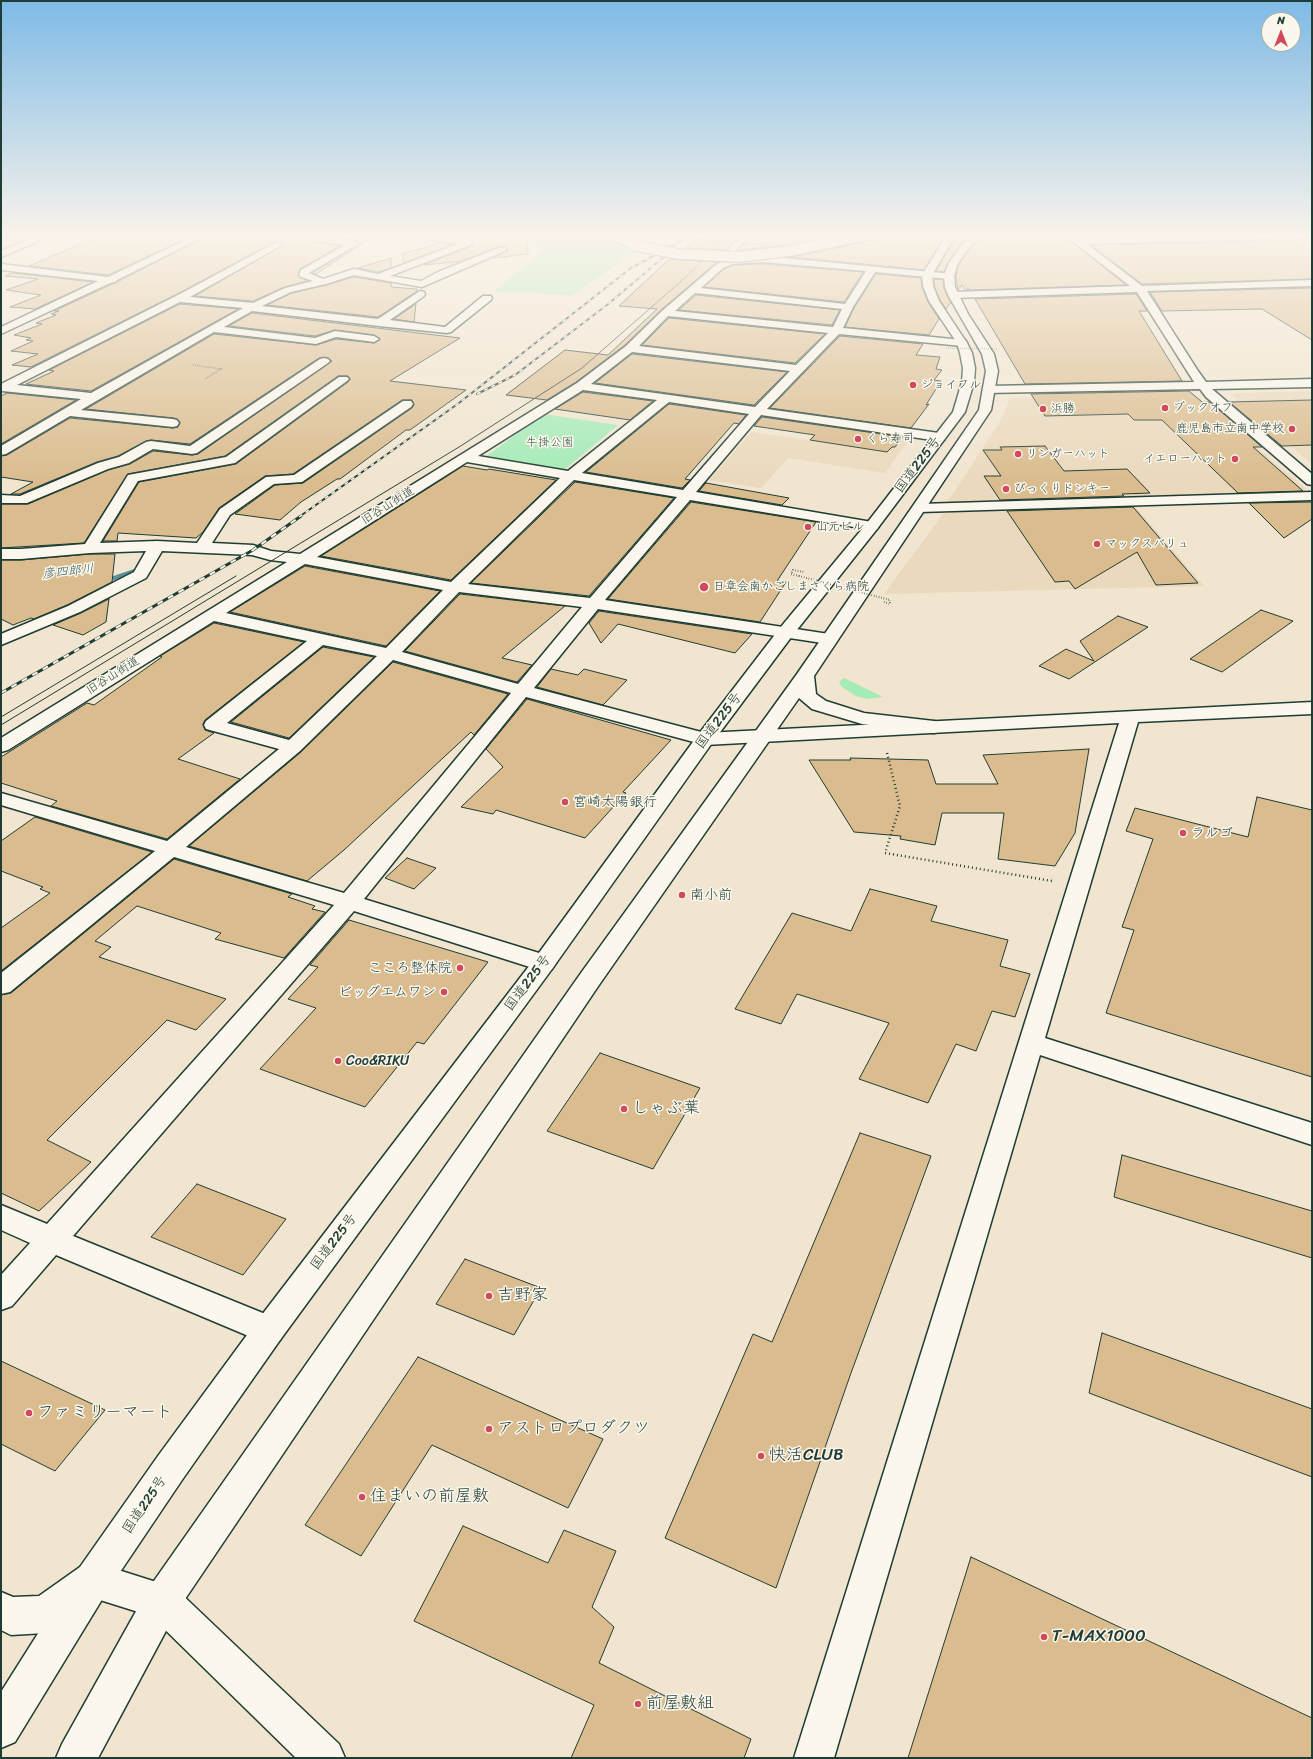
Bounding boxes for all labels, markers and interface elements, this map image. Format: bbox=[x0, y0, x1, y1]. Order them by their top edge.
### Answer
text: N bbox=[1277, 11, 1285, 30]
north arrow bbox=[1261, 12, 1301, 52]
place label: ジョイフル bbox=[921, 378, 981, 392]
marker: ジョイフル bbox=[908, 380, 918, 390]
place label: ブックオフ bbox=[1173, 401, 1233, 415]
place label: 浜勝 bbox=[1051, 402, 1075, 416]
marker: ブックオフ bbox=[1160, 403, 1170, 413]
marker: 浜勝 bbox=[1038, 404, 1048, 414]
place label: 鹿児島市立南中学校 bbox=[1176, 422, 1284, 436]
marker: 鹿児島市立南中学校 bbox=[1287, 424, 1297, 434]
place label: くら寿司 bbox=[866, 432, 914, 446]
street label: 国道225号 bbox=[891, 433, 945, 497]
marker: くら寿司 bbox=[853, 434, 863, 444]
park label: 牛掛公園 bbox=[526, 436, 574, 450]
place label: リンガーハット bbox=[1026, 447, 1110, 461]
marker: リンガーハット bbox=[1013, 449, 1023, 459]
place label: イエローハット bbox=[1143, 452, 1227, 466]
marker: イエローハット bbox=[1230, 454, 1240, 464]
place label: びっくりドンキー bbox=[1014, 482, 1110, 496]
street label: 旧谷山街道 bbox=[359, 484, 417, 528]
marker: びっくりドンキー bbox=[1001, 484, 1011, 494]
place label: 山元ビル bbox=[816, 520, 864, 534]
marker: 山元ビル bbox=[803, 522, 813, 532]
place label: マックスバリュ bbox=[1105, 537, 1189, 551]
marker: マックスバリュ bbox=[1092, 539, 1102, 549]
water label: 彦四郎川 bbox=[41, 562, 95, 582]
place label: 日章会南かごしまさくら病院 bbox=[713, 580, 869, 594]
marker: 日章会南かごしまさくら病院 bbox=[698, 581, 710, 593]
street label: 旧谷山街道 bbox=[84, 654, 142, 698]
street label: 国道225号 bbox=[692, 689, 746, 753]
place label: 宮崎太陽銀行 bbox=[573, 794, 657, 810]
marker: 宮崎太陽銀行 bbox=[560, 797, 570, 807]
place label: ラルゴ bbox=[1191, 825, 1233, 841]
marker: ラルゴ bbox=[1178, 828, 1188, 838]
place label: 南小前 bbox=[690, 887, 732, 903]
marker: 南小前 bbox=[677, 890, 687, 900]
street label: 国道225号 bbox=[501, 951, 555, 1015]
place label: こころ整体院 bbox=[368, 960, 452, 976]
marker: こころ整体院 bbox=[455, 963, 465, 973]
place label: ビッグエムワン bbox=[338, 984, 436, 1000]
marker: ビッグエムワン bbox=[439, 987, 449, 997]
place label: Coo&RIKU bbox=[346, 1053, 409, 1069]
marker: Coo&RIKU bbox=[333, 1056, 343, 1066]
place label: しゃぶ葉 bbox=[632, 1099, 700, 1119]
marker: しゃぶ葉 bbox=[619, 1104, 629, 1114]
street label: 国道225号 bbox=[307, 1210, 361, 1274]
place label: 吉野家 bbox=[497, 1286, 548, 1306]
marker: 吉野家 bbox=[484, 1291, 494, 1301]
place label: ファミリーマート bbox=[37, 1403, 173, 1423]
marker: ファミリーマート bbox=[24, 1408, 34, 1418]
place label: アストロプロダクツ bbox=[497, 1419, 650, 1439]
marker: アストロプロダクツ bbox=[484, 1424, 494, 1434]
place label: 快活CLUB bbox=[769, 1446, 844, 1466]
marker: 快活CLUB bbox=[756, 1451, 766, 1461]
street label: 国道225号 bbox=[119, 1473, 171, 1537]
place label: 住まいの前屋敷 bbox=[370, 1487, 489, 1507]
marker: 住まいの前屋敷 bbox=[357, 1492, 367, 1502]
place label: T-MAX1000 bbox=[1052, 1627, 1146, 1647]
marker: T-MAX1000 bbox=[1039, 1632, 1049, 1642]
place label: 前屋敷組 bbox=[646, 1694, 714, 1714]
marker: 前屋敷組 bbox=[633, 1699, 643, 1709]

